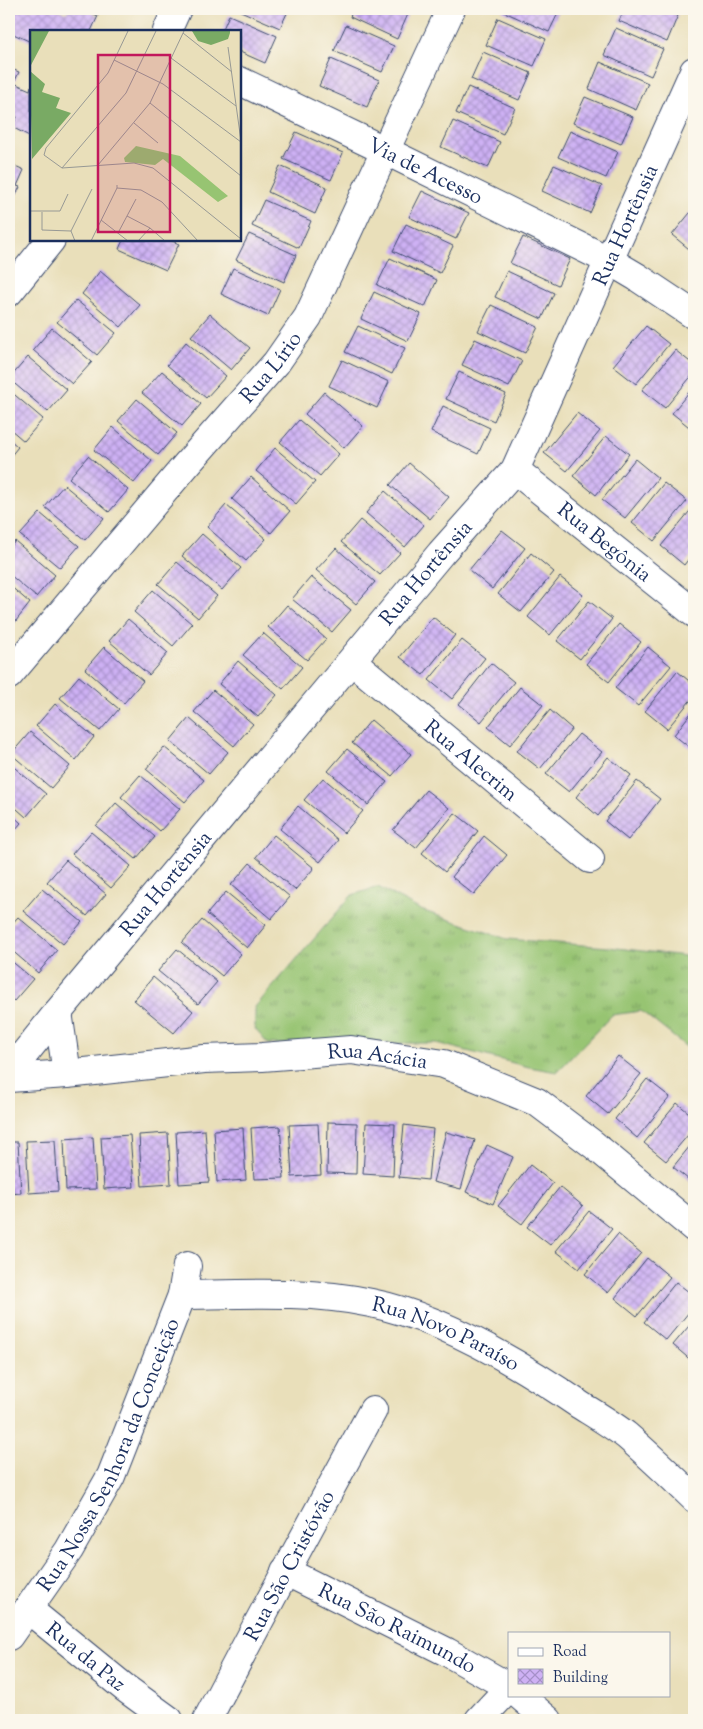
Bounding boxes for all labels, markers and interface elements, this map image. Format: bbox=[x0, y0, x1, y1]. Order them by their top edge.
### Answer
inset map bbox=[30, 30, 241, 241]
street label: Via de Acesso bbox=[362, 131, 487, 213]
street label: Rua Hortênsia bbox=[587, 160, 667, 291]
street label: Rua Lírio bbox=[234, 326, 310, 411]
street label: Rua Begônia bbox=[550, 496, 658, 591]
street label: Rua Hortênsia bbox=[373, 514, 481, 633]
street label: Rua Alecrim bbox=[416, 714, 523, 810]
street label: Rua Hortênsia bbox=[114, 825, 220, 944]
street label: Rua Acácia bbox=[326, 1037, 430, 1078]
street label: Rua Novo Paraíso bbox=[369, 1291, 525, 1380]
street label: Rua Nossa Senhora da Conceição bbox=[31, 1314, 188, 1599]
street label: Rua São Cristóvão bbox=[238, 1486, 344, 1647]
street label: Rua São Raimundo bbox=[312, 1577, 481, 1682]
street label: Rua da Paz bbox=[38, 1616, 132, 1700]
legend bbox=[508, 1632, 670, 1696]
text: Road bbox=[553, 1642, 587, 1663]
text: Building bbox=[553, 1668, 608, 1689]

